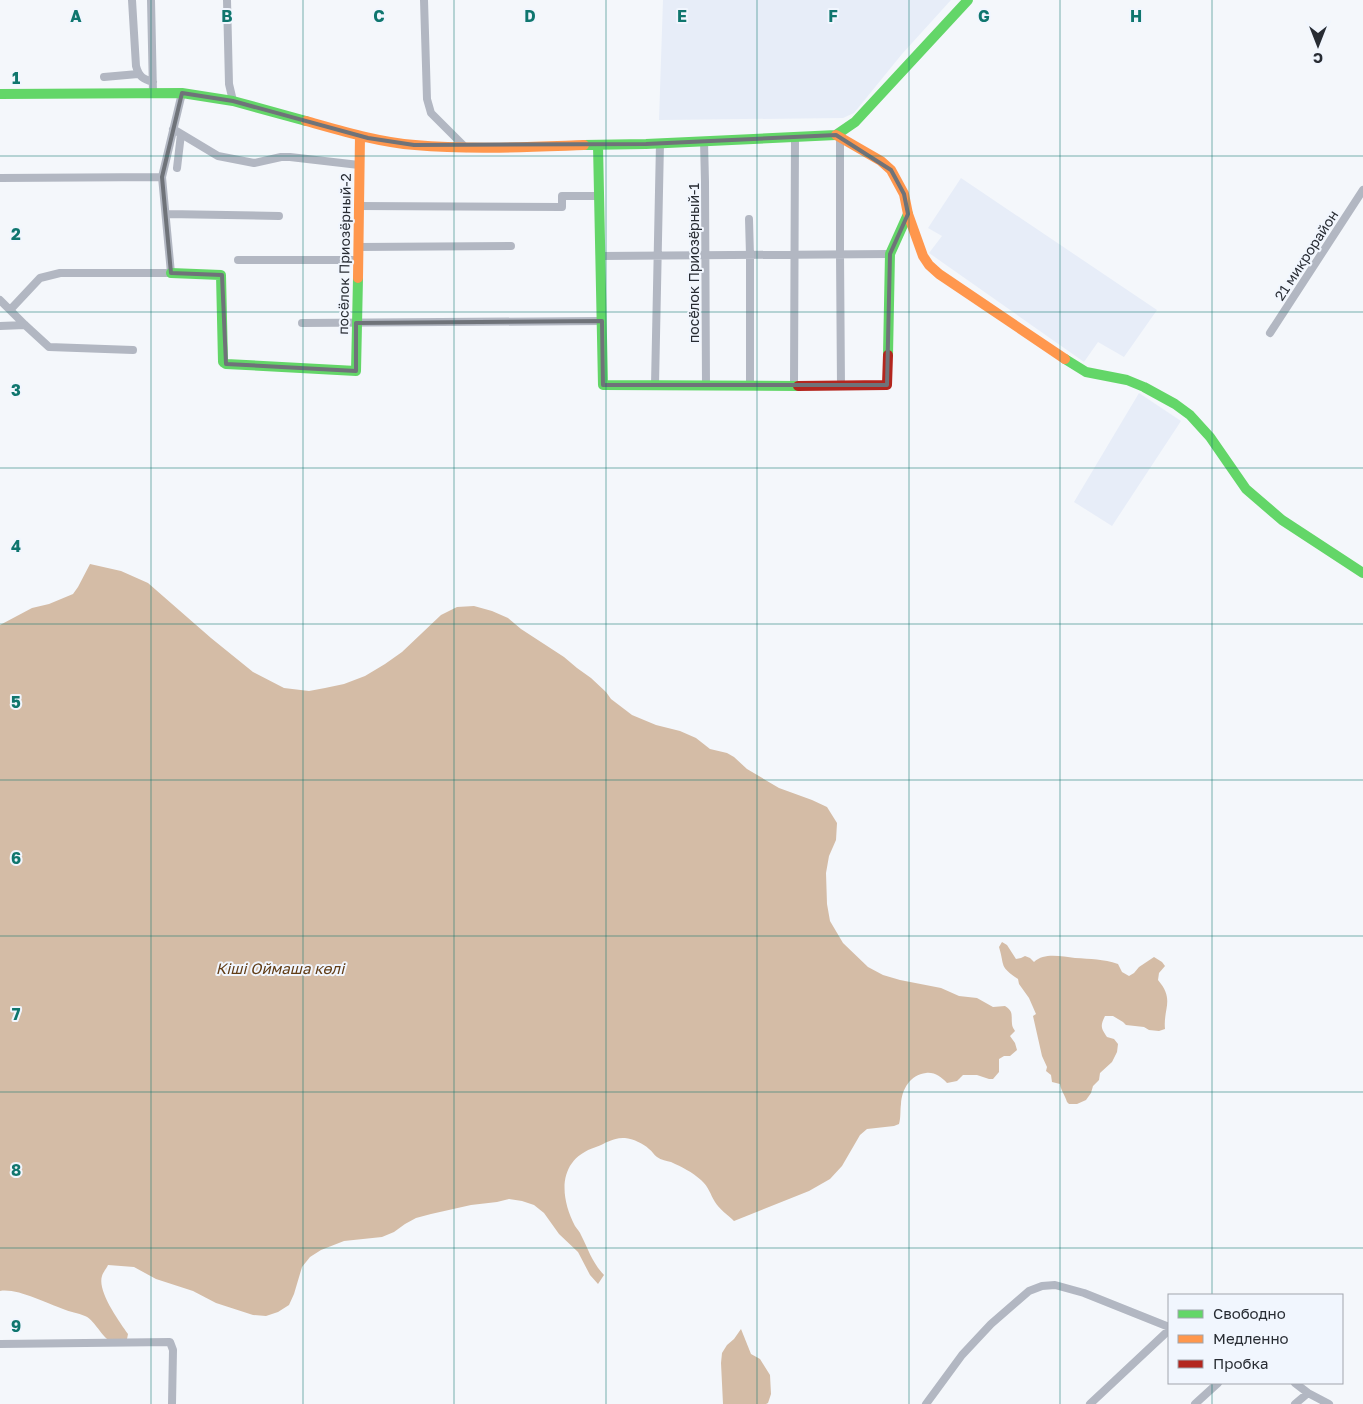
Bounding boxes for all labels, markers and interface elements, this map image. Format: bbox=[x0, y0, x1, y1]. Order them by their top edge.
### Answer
text: A bbox=[70, 6, 82, 26]
text: B bbox=[221, 6, 233, 26]
text: C bbox=[373, 6, 385, 26]
text: D bbox=[524, 6, 536, 26]
text: E bbox=[677, 6, 687, 26]
text: F bbox=[828, 6, 838, 26]
text: G bbox=[978, 6, 990, 26]
text: H bbox=[1130, 6, 1142, 26]
north arrow bbox=[1293, 20, 1343, 70]
text: С bbox=[1313, 50, 1323, 67]
text: 1 bbox=[12, 68, 20, 88]
street label: посёлок Приозёрный-2 bbox=[334, 173, 354, 335]
street label: посёлок Приозёрный-1 bbox=[685, 183, 702, 343]
street label: 21 микрорайон bbox=[1271, 207, 1341, 303]
text: 2 bbox=[11, 224, 21, 244]
text: 3 bbox=[11, 380, 21, 400]
text: 4 bbox=[11, 536, 21, 556]
text: 5 bbox=[11, 692, 21, 712]
text: 6 bbox=[11, 848, 21, 868]
water label: Кіші Оймаша көлi bbox=[216, 959, 346, 977]
text: 7 bbox=[12, 1004, 21, 1024]
text: 8 bbox=[11, 1160, 21, 1180]
legend bbox=[1168, 1294, 1343, 1384]
text: Свободно bbox=[1213, 1304, 1286, 1322]
text: 9 bbox=[11, 1316, 21, 1336]
text: Медленно bbox=[1213, 1329, 1289, 1347]
text: Пробка bbox=[1213, 1354, 1268, 1372]

